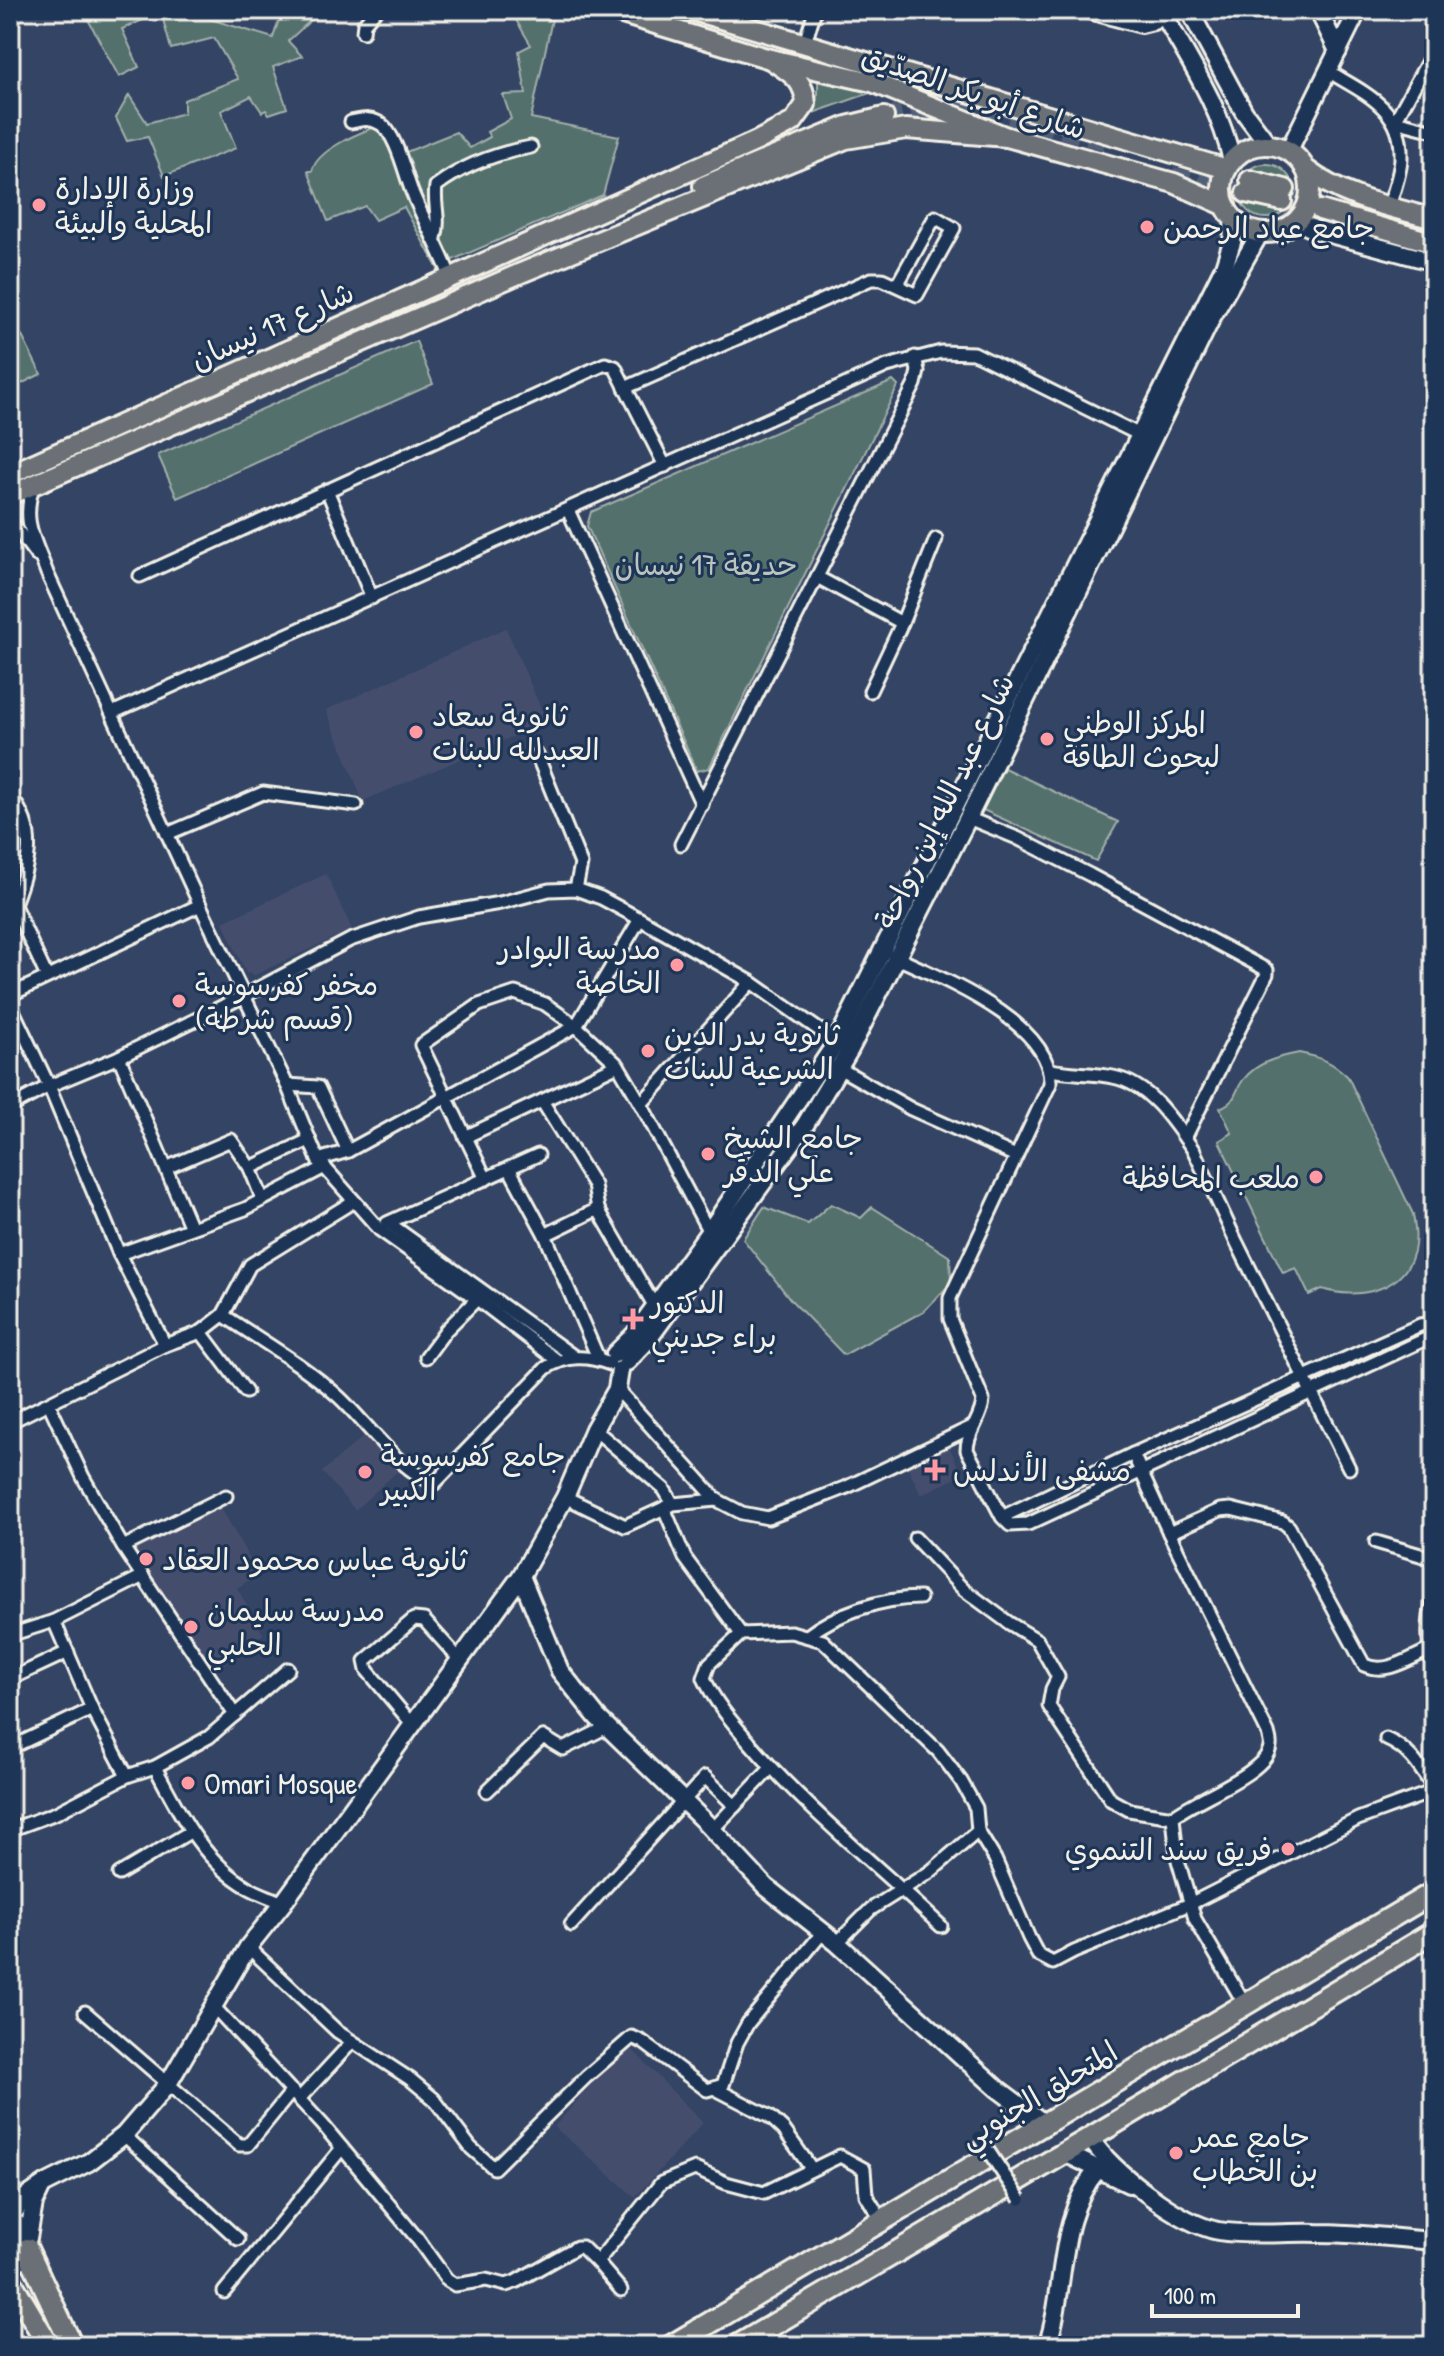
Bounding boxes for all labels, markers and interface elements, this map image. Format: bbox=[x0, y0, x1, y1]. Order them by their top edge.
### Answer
street label: شارع أبو بكر الصدّيق bbox=[856, 34, 1091, 150]
place label: وزارة الإدارة المحلية والبيئة bbox=[55, 168, 212, 242]
marker: وزارة الإدارة المحلية والبيئة bbox=[30, 196, 48, 214]
place label: جامع عباد الرحمن bbox=[1163, 207, 1374, 250]
marker: جامع عباد الرحمن bbox=[1138, 218, 1156, 236]
street label: شارع 17 نيسان bbox=[184, 271, 361, 381]
park label: حديقة 17 نيسان bbox=[615, 544, 797, 584]
street label: شارع عبد الله إبن رواحة bbox=[865, 667, 1025, 936]
place label: ثانوية سعاد العبدلله للبنات bbox=[432, 695, 600, 769]
place label: المركز الوطني لبحوث الطاقة bbox=[1063, 702, 1220, 776]
marker: ثانوية سعاد العبدلله للبنات bbox=[407, 723, 425, 741]
marker: المركز الوطني لبحوث الطاقة bbox=[1038, 730, 1056, 748]
place label: مدرسة البوادر الخاصة bbox=[495, 928, 661, 1002]
marker: مدرسة البوادر الخاصة bbox=[668, 956, 686, 974]
place label: مخفر كفرسوسة (قسم شرطة) bbox=[195, 964, 378, 1041]
marker: مخفر كفرسوسة (قسم شرطة) bbox=[170, 992, 188, 1010]
place label: ثانوية بدر الدين الشرعية للبنات bbox=[664, 1014, 841, 1088]
marker: ثانوية بدر الدين الشرعية للبنات bbox=[639, 1042, 657, 1060]
place label: جامع الشيخ علي الدقر bbox=[721, 1117, 863, 1198]
marker: جامع الشيخ علي الدقر bbox=[699, 1145, 717, 1163]
place label: ملعب المحافظة bbox=[1123, 1157, 1300, 1197]
marker: ملعب المحافظة bbox=[1307, 1168, 1325, 1186]
place label: الدكتور براء جديني bbox=[648, 1282, 777, 1363]
marker: الدكتور براء جديني bbox=[622, 1308, 644, 1330]
place label: جامع كفرسوسة الكبير bbox=[378, 1435, 566, 1509]
place label: مشفى الأندلس bbox=[953, 1450, 1131, 1490]
marker: مشفى الأندلس bbox=[924, 1459, 946, 1481]
marker: جامع كفرسوسة الكبير bbox=[356, 1463, 374, 1481]
place label: ثانوية عباس محمود العقاد bbox=[162, 1539, 468, 1579]
marker: ثانوية عباس محمود العقاد bbox=[137, 1550, 155, 1568]
place label: مدرسة سليمان الحلبي bbox=[207, 1590, 385, 1671]
marker: مدرسة سليمان الحلبي bbox=[182, 1618, 200, 1636]
place label: Omari Mosque bbox=[204, 1763, 357, 1803]
marker: Omari Mosque bbox=[179, 1774, 197, 1792]
place label: فريق سند التنموي bbox=[1065, 1829, 1272, 1871]
marker: فريق سند التنموي bbox=[1279, 1840, 1297, 1858]
street label: المتحلق الجنوبي bbox=[951, 2031, 1128, 2163]
place label: جامع عمر بن الخطاب bbox=[1189, 2116, 1318, 2190]
marker: جامع عمر بن الخطاب bbox=[1167, 2144, 1185, 2162]
scale bar bbox=[1152, 2268, 1298, 2318]
text: 100 m bbox=[1164, 2279, 1216, 2311]

